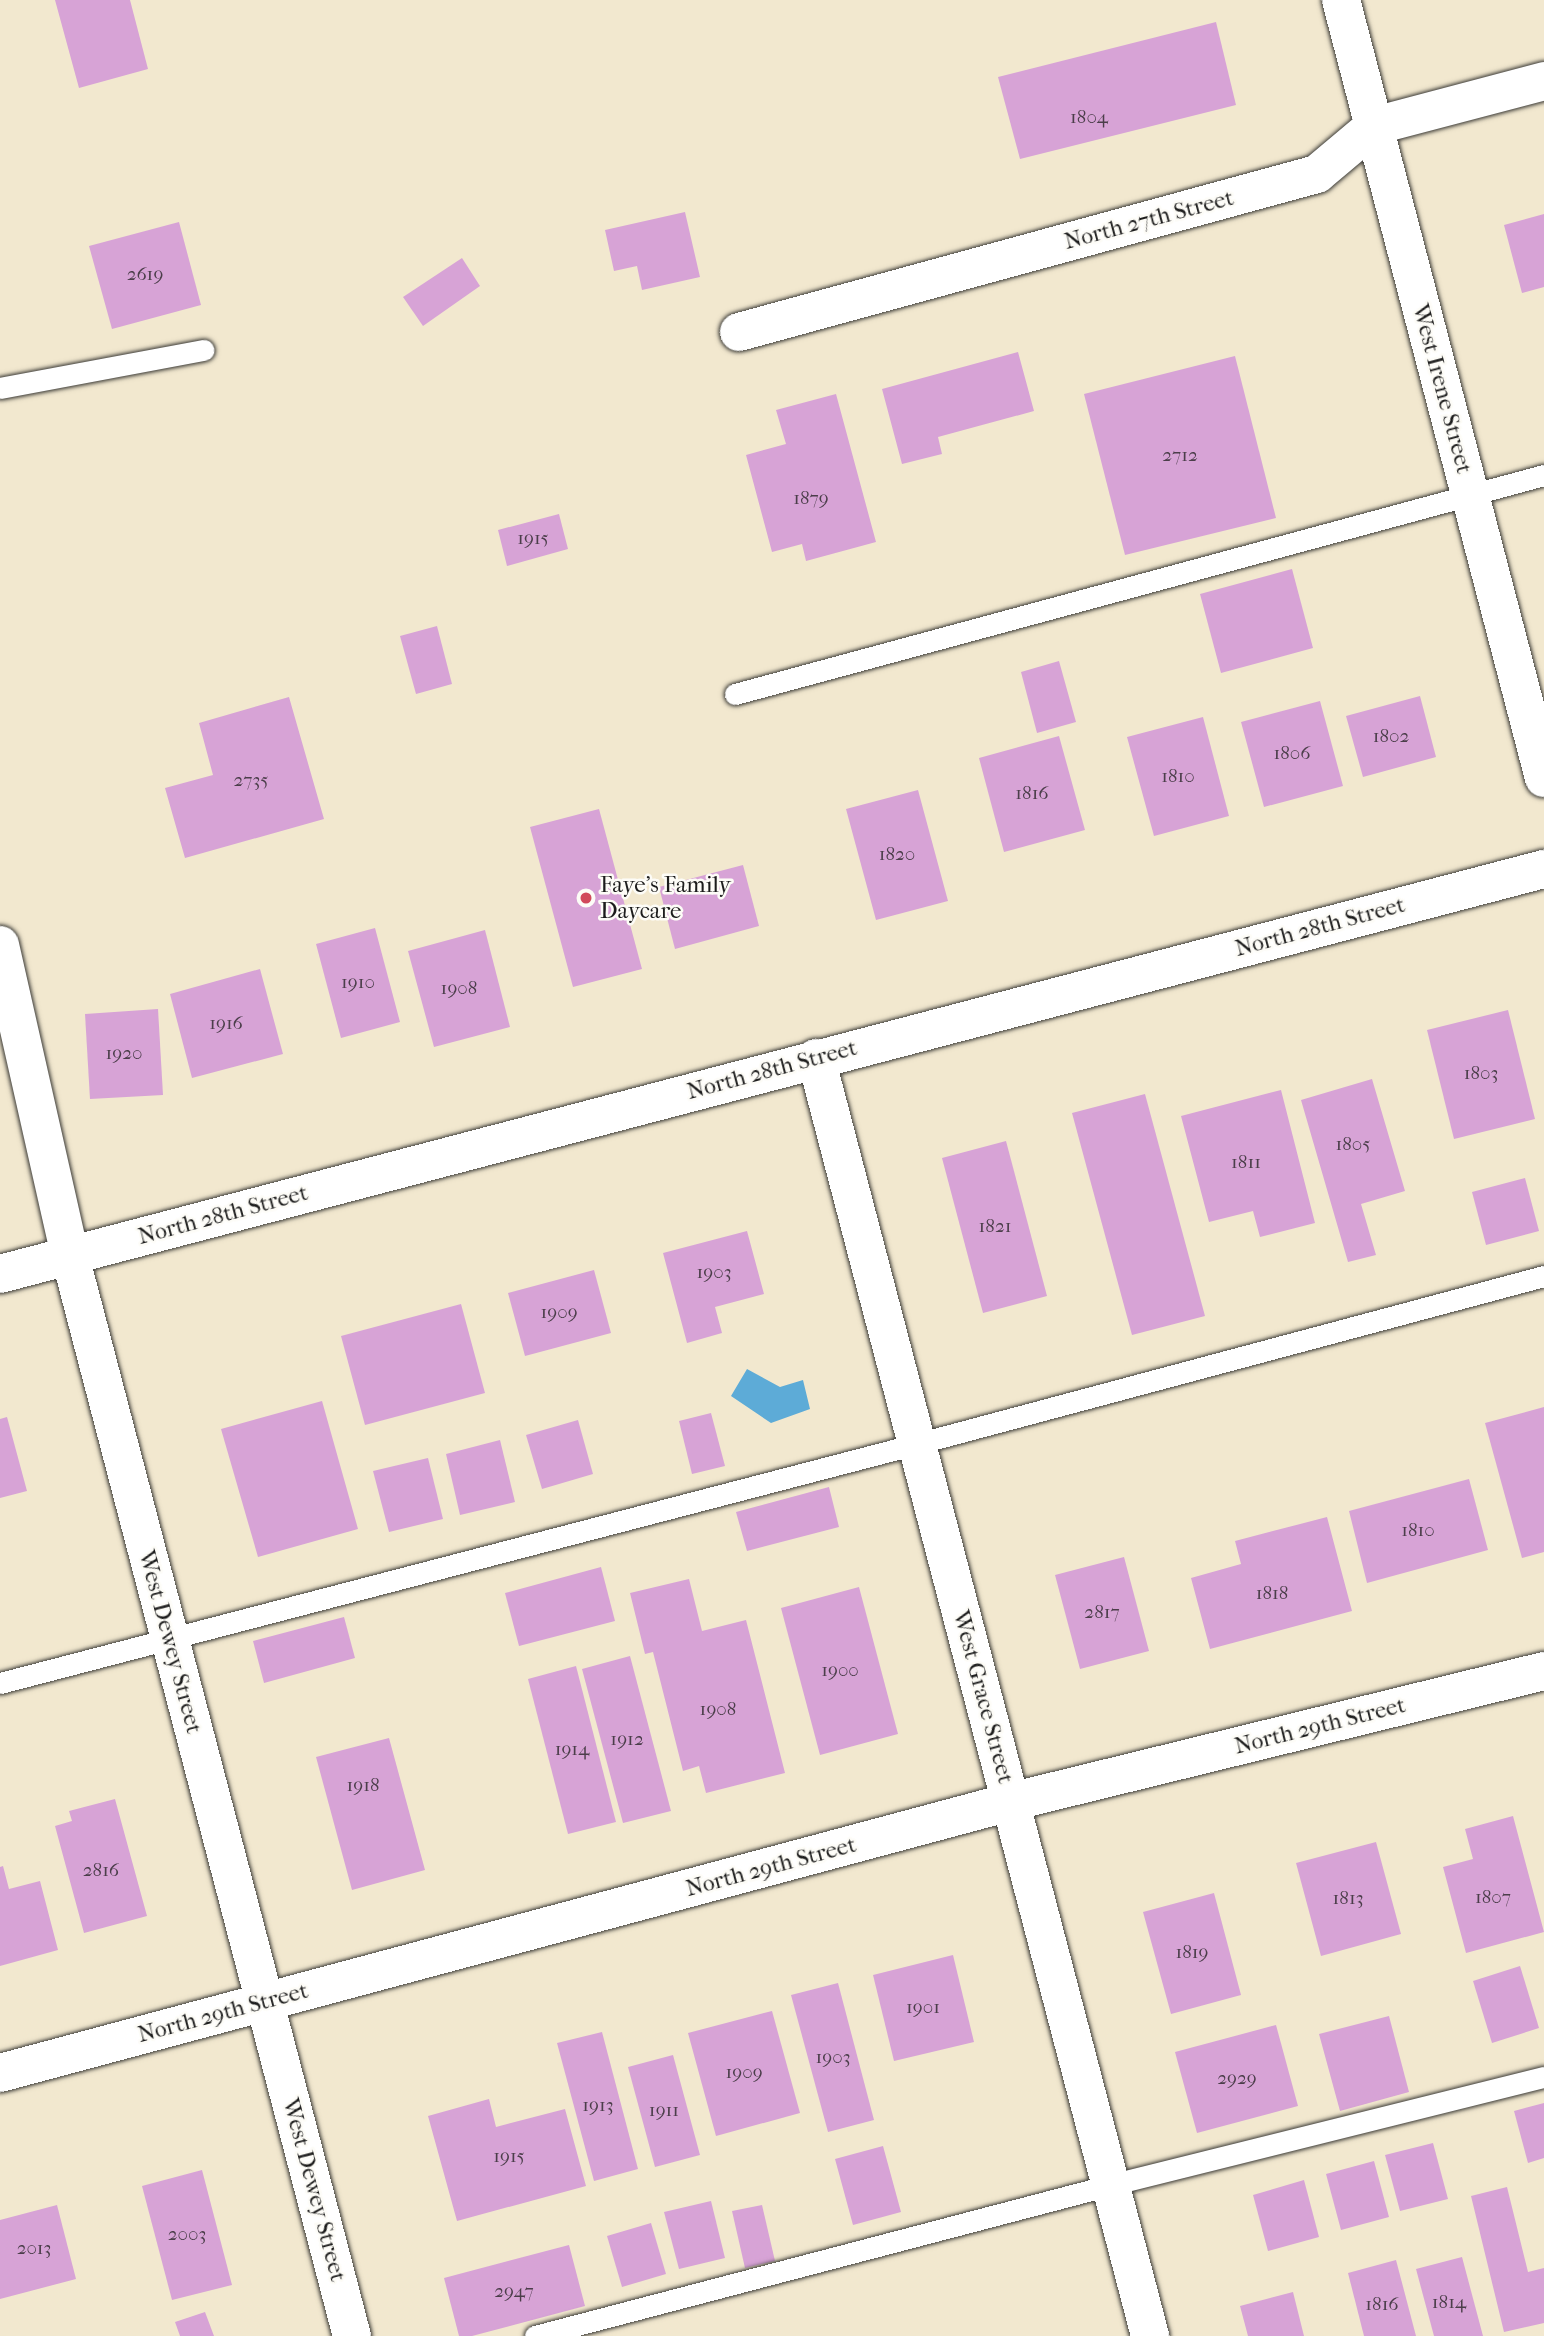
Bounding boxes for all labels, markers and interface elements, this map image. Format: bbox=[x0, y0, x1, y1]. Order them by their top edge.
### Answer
house number: 1804 bbox=[1070, 107, 1108, 129]
street label: North 27th Street bbox=[1061, 184, 1237, 256]
house number: 2619 bbox=[127, 264, 163, 286]
street label: West Irene Street bbox=[1406, 301, 1478, 477]
house number: 2712 bbox=[1162, 445, 1198, 467]
house number: 1879 bbox=[793, 488, 829, 510]
house number: 1915 bbox=[517, 528, 549, 550]
house number: 1802 bbox=[1373, 726, 1409, 748]
house number: 1806 bbox=[1273, 743, 1311, 765]
house number: 1810 bbox=[1161, 766, 1195, 788]
house number: 2735 bbox=[234, 770, 268, 792]
house number: 1816 bbox=[1015, 783, 1049, 805]
house number: 1820 bbox=[879, 844, 915, 866]
place label: Faye's Family Daycare bbox=[600, 871, 731, 925]
marker: Faye's Family Daycare bbox=[578, 890, 594, 906]
street label: North 28th Street bbox=[1232, 891, 1408, 963]
house number: 1910 bbox=[341, 972, 375, 994]
house number: 1908 bbox=[441, 978, 477, 1000]
house number: 1916 bbox=[209, 1013, 243, 1035]
street label: North 28th Street bbox=[684, 1034, 860, 1106]
house number: 1920 bbox=[106, 1043, 142, 1065]
house number: 1803 bbox=[1464, 1063, 1498, 1085]
house number: 1805 bbox=[1335, 1134, 1371, 1156]
house number: 1811 bbox=[1231, 1152, 1261, 1174]
street label: North 28th Street bbox=[135, 1179, 311, 1251]
house number: 1821 bbox=[979, 1216, 1011, 1238]
house number: 1903 bbox=[696, 1262, 732, 1284]
house number: 1909 bbox=[540, 1302, 578, 1324]
house number: 1810 bbox=[1401, 1520, 1435, 1542]
street label: West Dewey Street bbox=[132, 1547, 208, 1737]
house number: 1818 bbox=[1256, 1583, 1288, 1605]
house number: 2817 bbox=[1084, 1602, 1120, 1624]
street label: West Grace Street bbox=[947, 1608, 1019, 1786]
house number: 1900 bbox=[821, 1660, 859, 1682]
street label: North 29th Street bbox=[1232, 1691, 1408, 1761]
house number: 1908 bbox=[700, 1699, 736, 1721]
house number: 1912 bbox=[610, 1729, 644, 1751]
house number: 1914 bbox=[555, 1739, 589, 1761]
house number: 1918 bbox=[346, 1775, 380, 1797]
street label: North 29th Street bbox=[683, 1831, 859, 1903]
house number: 2816 bbox=[83, 1860, 119, 1882]
house number: 1807 bbox=[1475, 1887, 1511, 1909]
house number: 1813 bbox=[1333, 1888, 1363, 1910]
house number: 1819 bbox=[1175, 1942, 1209, 1964]
street label: North 29th Street bbox=[135, 1977, 311, 2049]
house number: 1901 bbox=[906, 1997, 940, 2019]
house number: 1903 bbox=[815, 2047, 851, 2069]
house number: 1909 bbox=[725, 2062, 763, 2084]
house number: 2929 bbox=[1217, 2068, 1257, 2090]
street label: West Dewey Street bbox=[276, 2095, 352, 2285]
house number: 1913 bbox=[582, 2095, 614, 2117]
house number: 1911 bbox=[649, 2100, 679, 2122]
house number: 1915 bbox=[493, 2146, 525, 2168]
house number: 2003 bbox=[168, 2224, 206, 2246]
house number: 2013 bbox=[17, 2238, 51, 2260]
house number: 2947 bbox=[494, 2281, 534, 2303]
house number: 1814 bbox=[1432, 2292, 1466, 2314]
house number: 1816 bbox=[1365, 2294, 1399, 2316]

